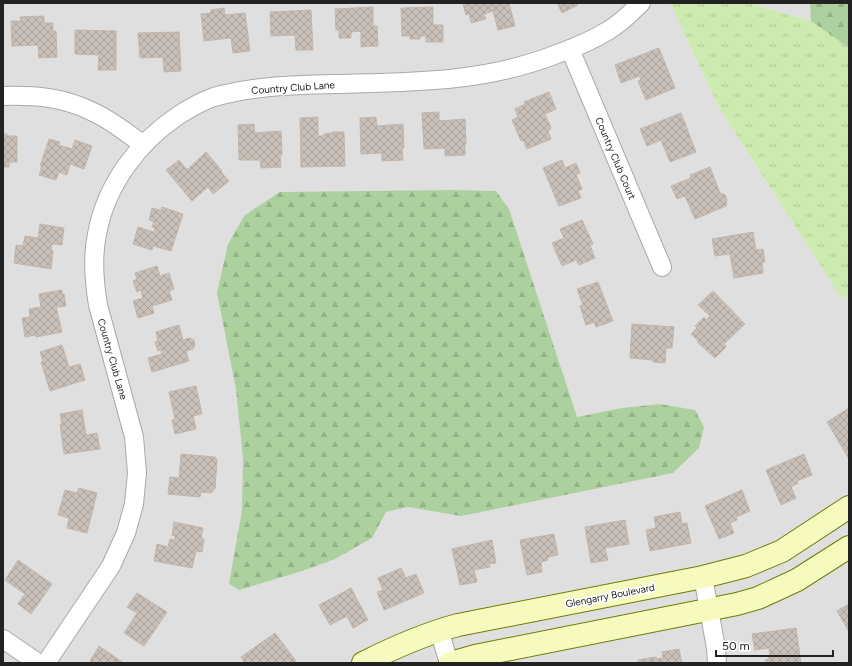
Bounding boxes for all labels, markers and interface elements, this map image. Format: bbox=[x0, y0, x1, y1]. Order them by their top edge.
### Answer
street label: Country Club Lane bbox=[251, 78, 336, 97]
street label: Country Club Court bbox=[592, 115, 639, 201]
street label: Country Club Lane bbox=[95, 317, 130, 402]
street label: Glengarry Boulevard bbox=[564, 580, 656, 611]
scale bar bbox=[716, 632, 833, 658]
text: 50 m bbox=[722, 639, 750, 653]

